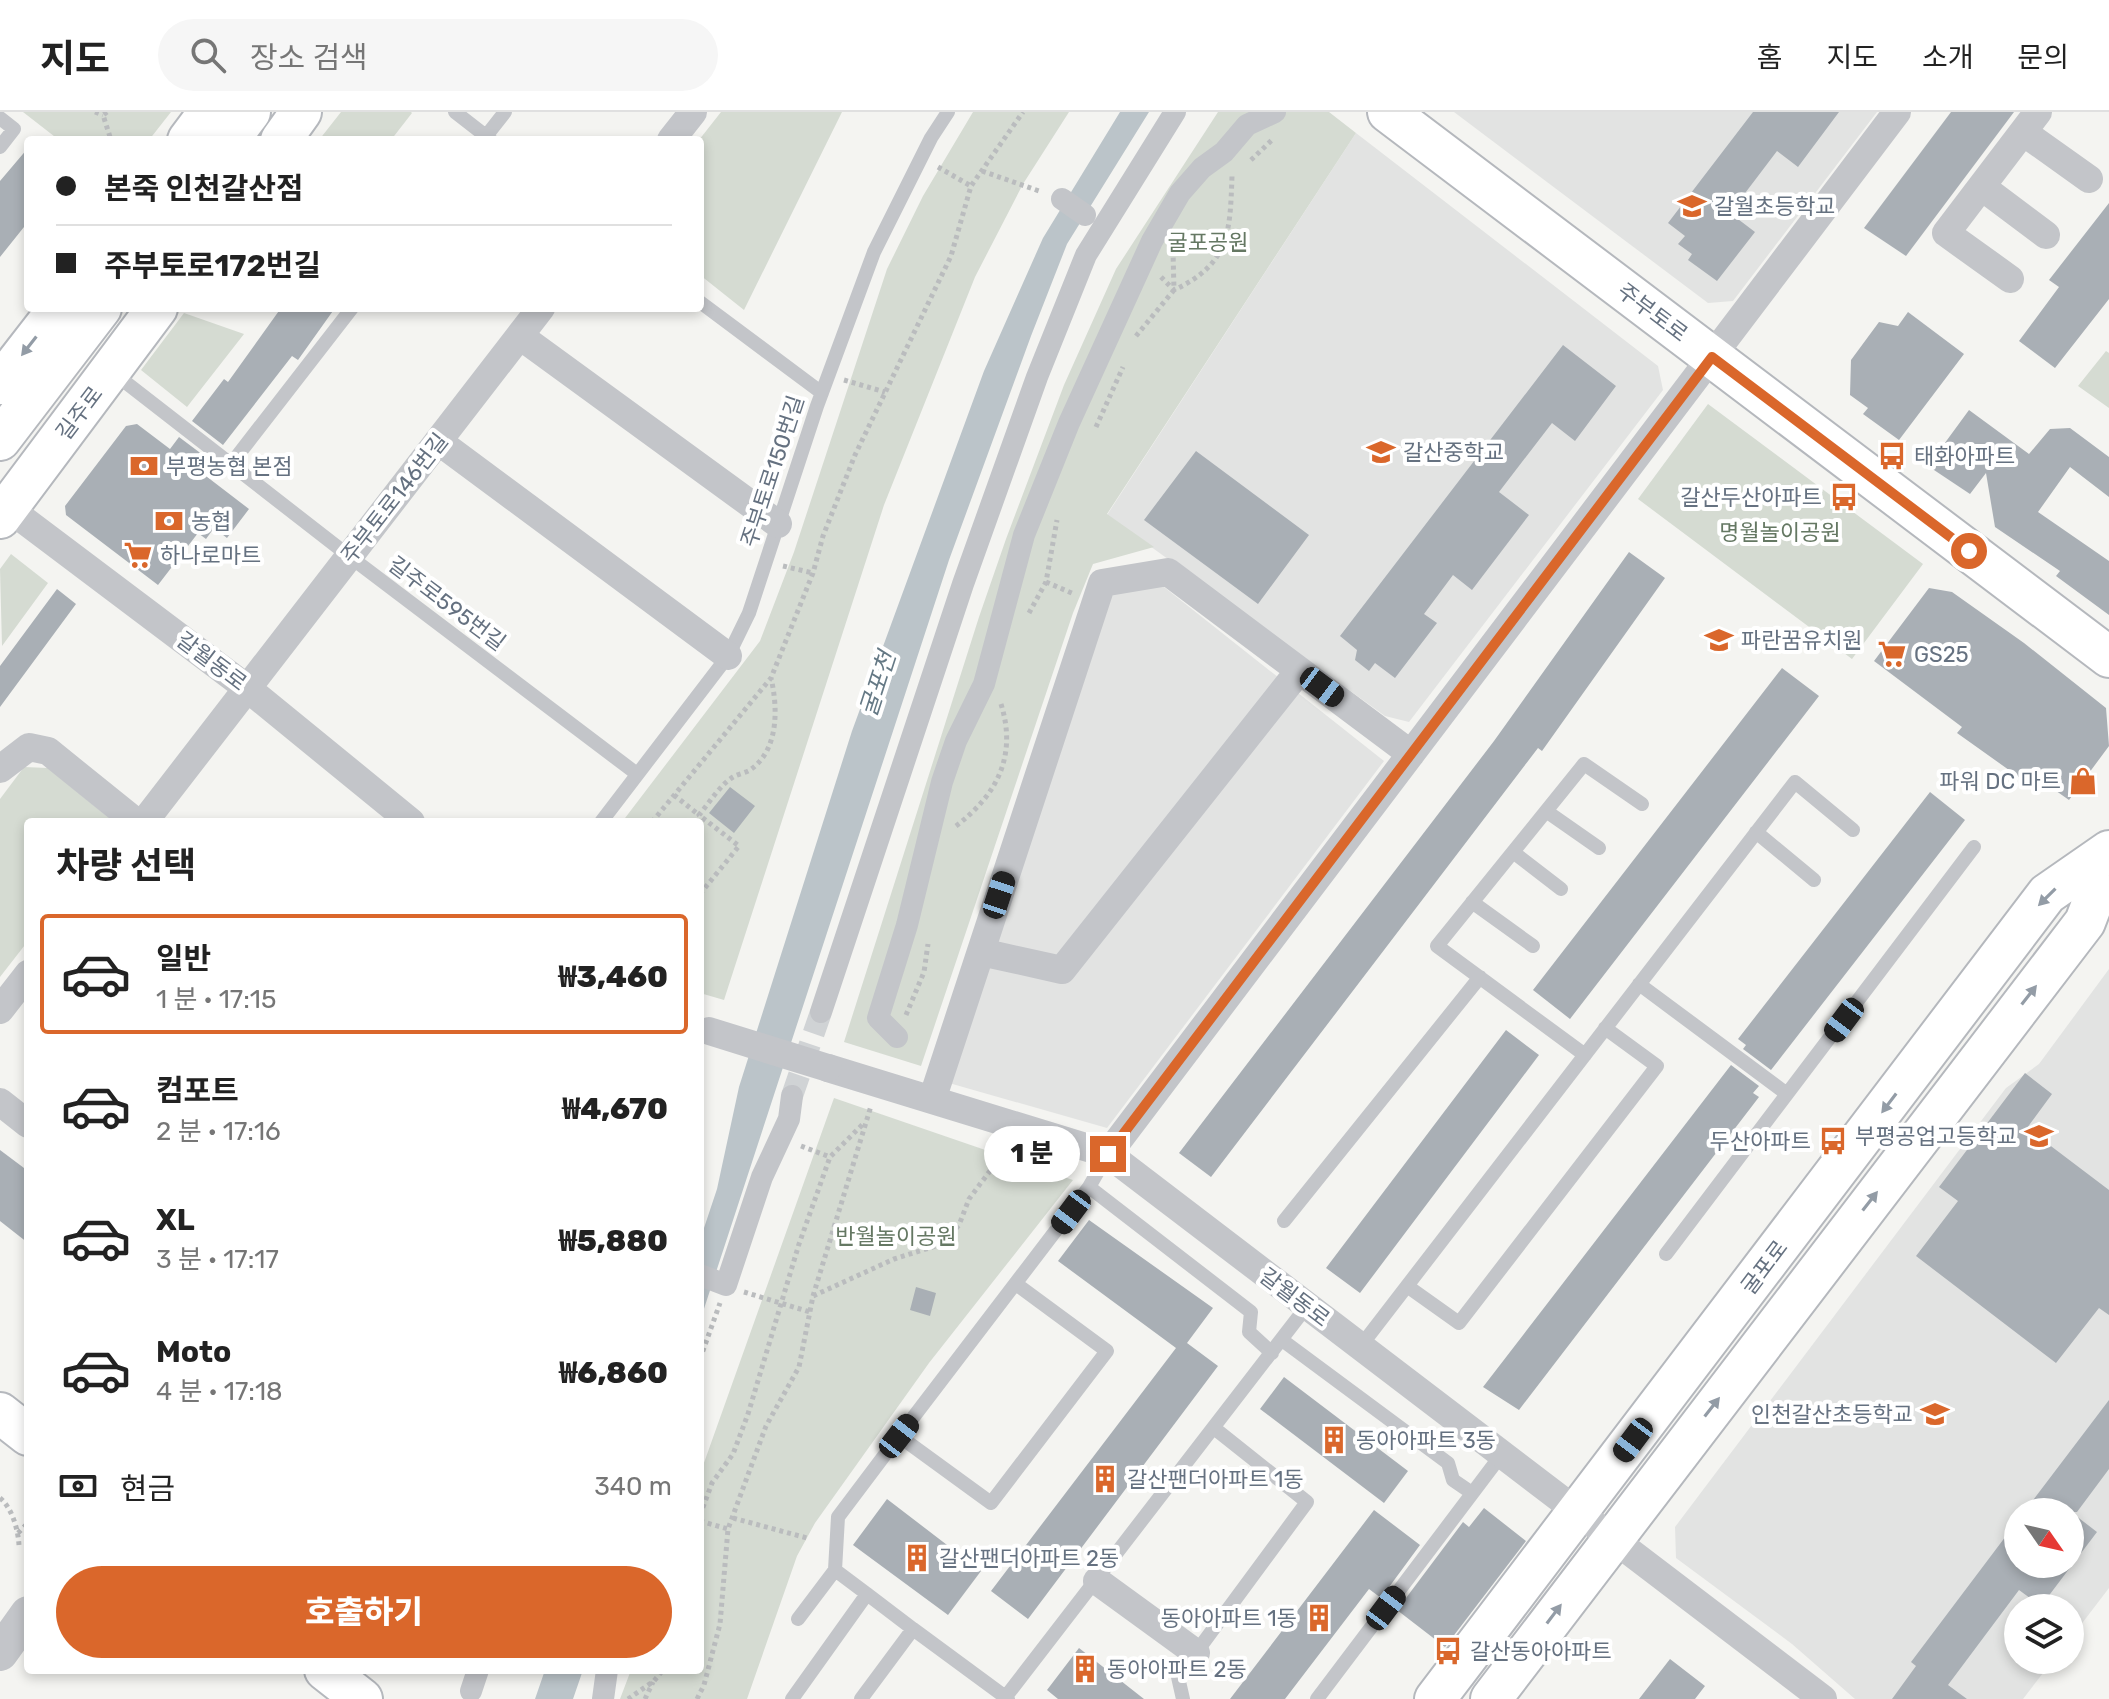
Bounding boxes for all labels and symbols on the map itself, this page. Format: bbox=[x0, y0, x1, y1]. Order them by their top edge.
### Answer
school or university icon: 갈월초등학교 bbox=[1677, 191, 1707, 221]
place label: 갈월초등학교 bbox=[1714, 193, 1835, 220]
park label: 굴포공원 bbox=[1168, 229, 1248, 256]
street label: 주부토로 bbox=[1612, 277, 1693, 348]
one-way arrow bbox=[22, 336, 38, 356]
street label: 길주로 bbox=[50, 381, 108, 446]
street label: 주부토로150번길 bbox=[735, 392, 810, 550]
street label: 주부토로146번길 bbox=[335, 428, 454, 569]
school or university icon: 갈산중학교 bbox=[1366, 437, 1396, 467]
place label: 갈산중학교 bbox=[1403, 439, 1504, 466]
bus stop icon: 태화아파트 bbox=[1877, 441, 1907, 471]
place label: 태화아파트 bbox=[1914, 443, 2015, 470]
bank icon: 부평농협 본점 bbox=[129, 451, 159, 481]
place label: 부평농협 본점 bbox=[166, 453, 293, 480]
bus stop icon: 갈산두산아파트 bbox=[1829, 482, 1859, 512]
place label: 갈산두산아파트 bbox=[1680, 484, 1822, 511]
bank icon: 농협 bbox=[154, 506, 184, 536]
place label: 농협 bbox=[191, 508, 231, 535]
park label: 명월놀이공원 bbox=[1719, 519, 1841, 546]
route start bbox=[1951, 533, 1987, 569]
supermarket icon: 하나로마트 bbox=[123, 540, 153, 570]
place label: 하나로마트 bbox=[160, 542, 261, 569]
street label: 길주로595번길 bbox=[383, 550, 511, 656]
school or university icon: 파란꿈유치원 bbox=[1704, 625, 1734, 655]
street label: 갈월동로 bbox=[171, 626, 252, 697]
place label: 파란꿈유치원 bbox=[1741, 627, 1862, 654]
supermarket icon: GS25 bbox=[1877, 639, 1907, 669]
place label: GS25 bbox=[1914, 641, 1969, 668]
water label: 굴포천 bbox=[854, 645, 902, 720]
car bbox=[1296, 663, 1348, 711]
shop icon: 파워 DC 마트 bbox=[2068, 766, 2098, 796]
place label: 파워 DC 마트 bbox=[1939, 768, 2061, 795]
car bbox=[980, 868, 1018, 922]
one-way arrow bbox=[2038, 887, 2057, 906]
one-way arrow bbox=[2020, 985, 2036, 1005]
car bbox=[1820, 994, 1868, 1046]
one-way arrow bbox=[1881, 1093, 1897, 1113]
school or university icon: 부평공업고등학교 bbox=[2024, 1121, 2054, 1151]
place label: 부평공업고등학교 bbox=[1855, 1123, 2017, 1150]
callout: 1 분 bbox=[984, 1126, 1080, 1182]
bus stop icon: 두산아파트 bbox=[1818, 1126, 1848, 1156]
place label: 두산아파트 bbox=[1710, 1128, 1811, 1155]
route end bbox=[1090, 1136, 1126, 1172]
car bbox=[1047, 1186, 1095, 1238]
one-way arrow bbox=[1862, 1191, 1878, 1211]
park label: 반월놀이공원 bbox=[835, 1223, 957, 1250]
street label: 굴포로 bbox=[1735, 1235, 1793, 1300]
street label: 갈월동로 bbox=[1254, 1262, 1335, 1333]
one-way arrow bbox=[1703, 1397, 1719, 1418]
school or university icon: 인천갈산초등학교 bbox=[1920, 1399, 1950, 1429]
place label: 인천갈산초등학교 bbox=[1751, 1401, 1913, 1428]
car bbox=[875, 1410, 923, 1462]
car bbox=[1609, 1414, 1657, 1466]
building icon: 동아아파트 3동 bbox=[1319, 1425, 1349, 1455]
place label: 동아아파트 3동 bbox=[1356, 1427, 1496, 1454]
building icon: 갈산팬더아파트 1동 bbox=[1090, 1464, 1120, 1494]
place label: 갈산팬더아파트 1동 bbox=[1127, 1466, 1304, 1493]
north arrow bbox=[2004, 1498, 2084, 1578]
building icon: 갈산팬더아파트 2동 bbox=[902, 1543, 932, 1573]
place label: 갈산팬더아파트 2동 bbox=[939, 1545, 1119, 1572]
car bbox=[1362, 1582, 1410, 1634]
building icon: 동아아파트 1동 bbox=[1304, 1603, 1334, 1633]
one-way arrow bbox=[1546, 1604, 1562, 1624]
place label: 동아아파트 1동 bbox=[1161, 1605, 1297, 1632]
bus stop icon: 갈산동아아파트 bbox=[1433, 1636, 1463, 1666]
place label: 갈산동아아파트 bbox=[1470, 1638, 1612, 1665]
building icon: 동아아파트 2동 bbox=[1070, 1654, 1100, 1684]
place label: 동아아파트 2동 bbox=[1107, 1656, 1247, 1683]

